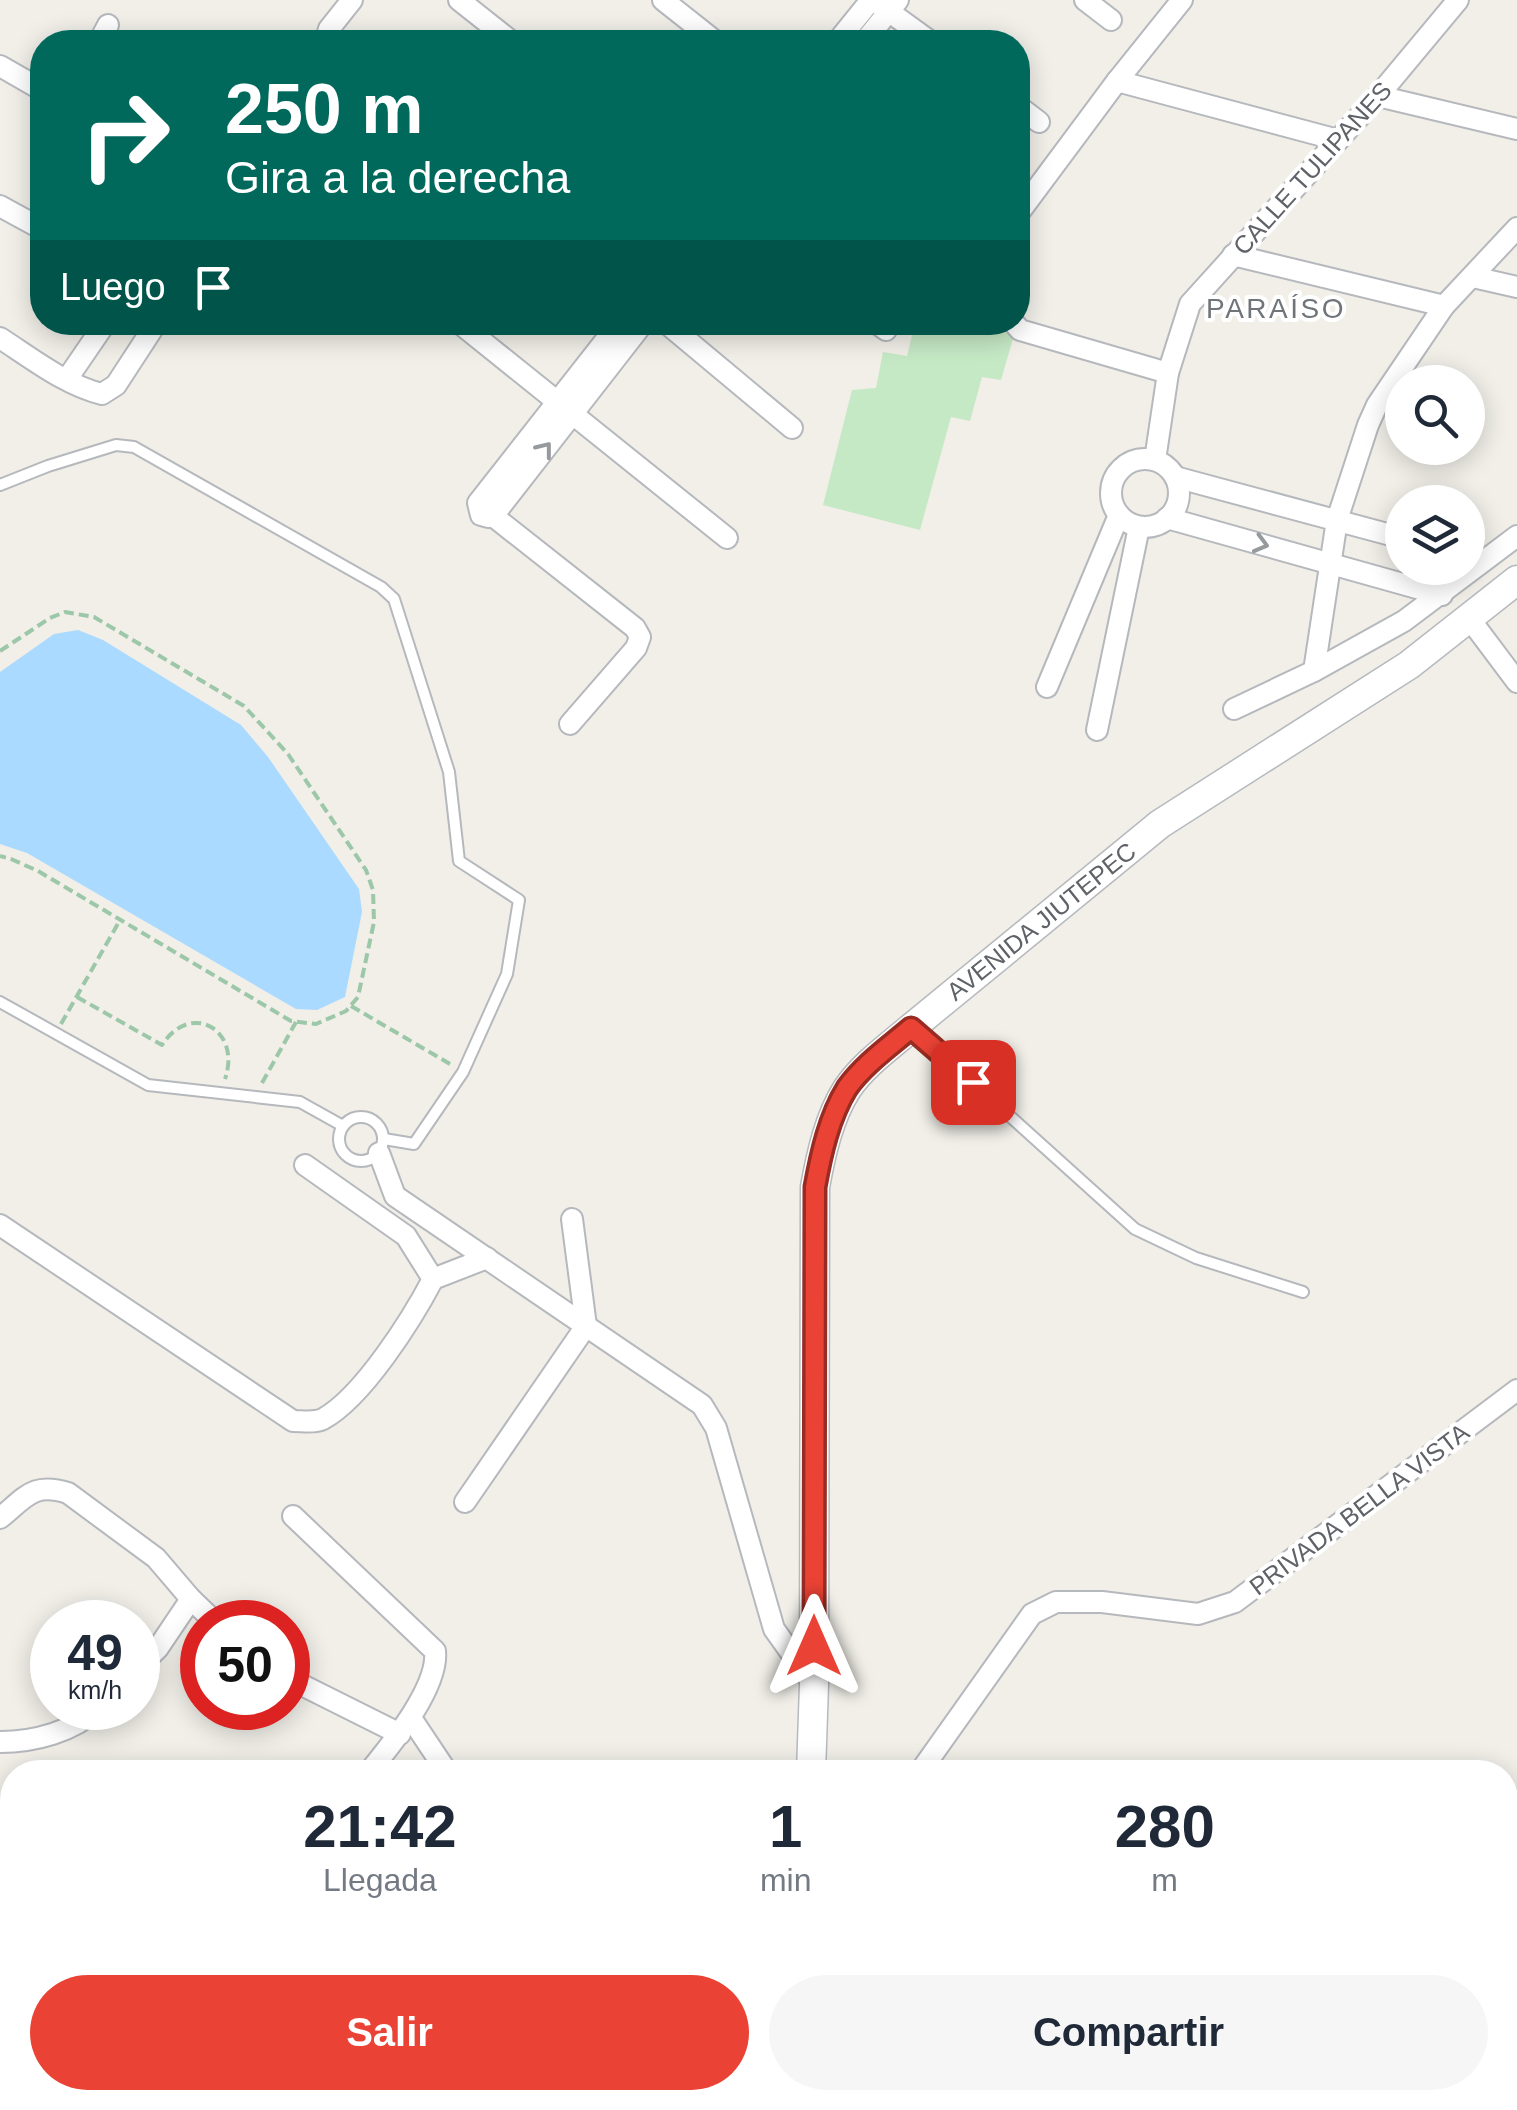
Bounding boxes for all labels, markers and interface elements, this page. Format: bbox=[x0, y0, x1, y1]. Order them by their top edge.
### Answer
icon: right bbox=[60, 70, 190, 200]
text: 250 m bbox=[225, 70, 423, 148]
street label: CALLE TULIPANES bbox=[1227, 76, 1397, 260]
text: Gira a la derecha bbox=[225, 152, 570, 203]
icon: arrive bbox=[186, 260, 241, 315]
text: Luego bbox=[60, 266, 166, 308]
district label: PARAÍSO bbox=[1206, 293, 1346, 324]
map controls bbox=[1385, 365, 1485, 585]
button: search bbox=[1385, 365, 1485, 465]
one-way arrow bbox=[533, 443, 551, 461]
button: layers bbox=[1385, 485, 1485, 585]
one-way arrow bbox=[1252, 532, 1269, 553]
street label: AVENIDA JIUTEPEC bbox=[941, 836, 1141, 1006]
pin bbox=[931, 1040, 1016, 1125]
icon: arrive bbox=[946, 1055, 1001, 1110]
street label: PRIVADA BELLA VISTA bbox=[1244, 1417, 1474, 1601]
position arrow bbox=[762, 1594, 866, 1698]
speed limit sign: 50 bbox=[180, 1600, 310, 1730]
text: 49 bbox=[67, 1625, 123, 1681]
text: km/h bbox=[68, 1676, 122, 1704]
text: 21:42 bbox=[303, 1793, 457, 1860]
text: 1 bbox=[769, 1793, 802, 1860]
text: 280 bbox=[1115, 1793, 1215, 1860]
text: Llegada bbox=[323, 1862, 437, 1898]
text: min bbox=[760, 1862, 811, 1898]
text: m bbox=[1151, 1862, 1178, 1898]
button: Salir bbox=[30, 1975, 749, 2090]
button: Compartir bbox=[769, 1975, 1488, 2090]

